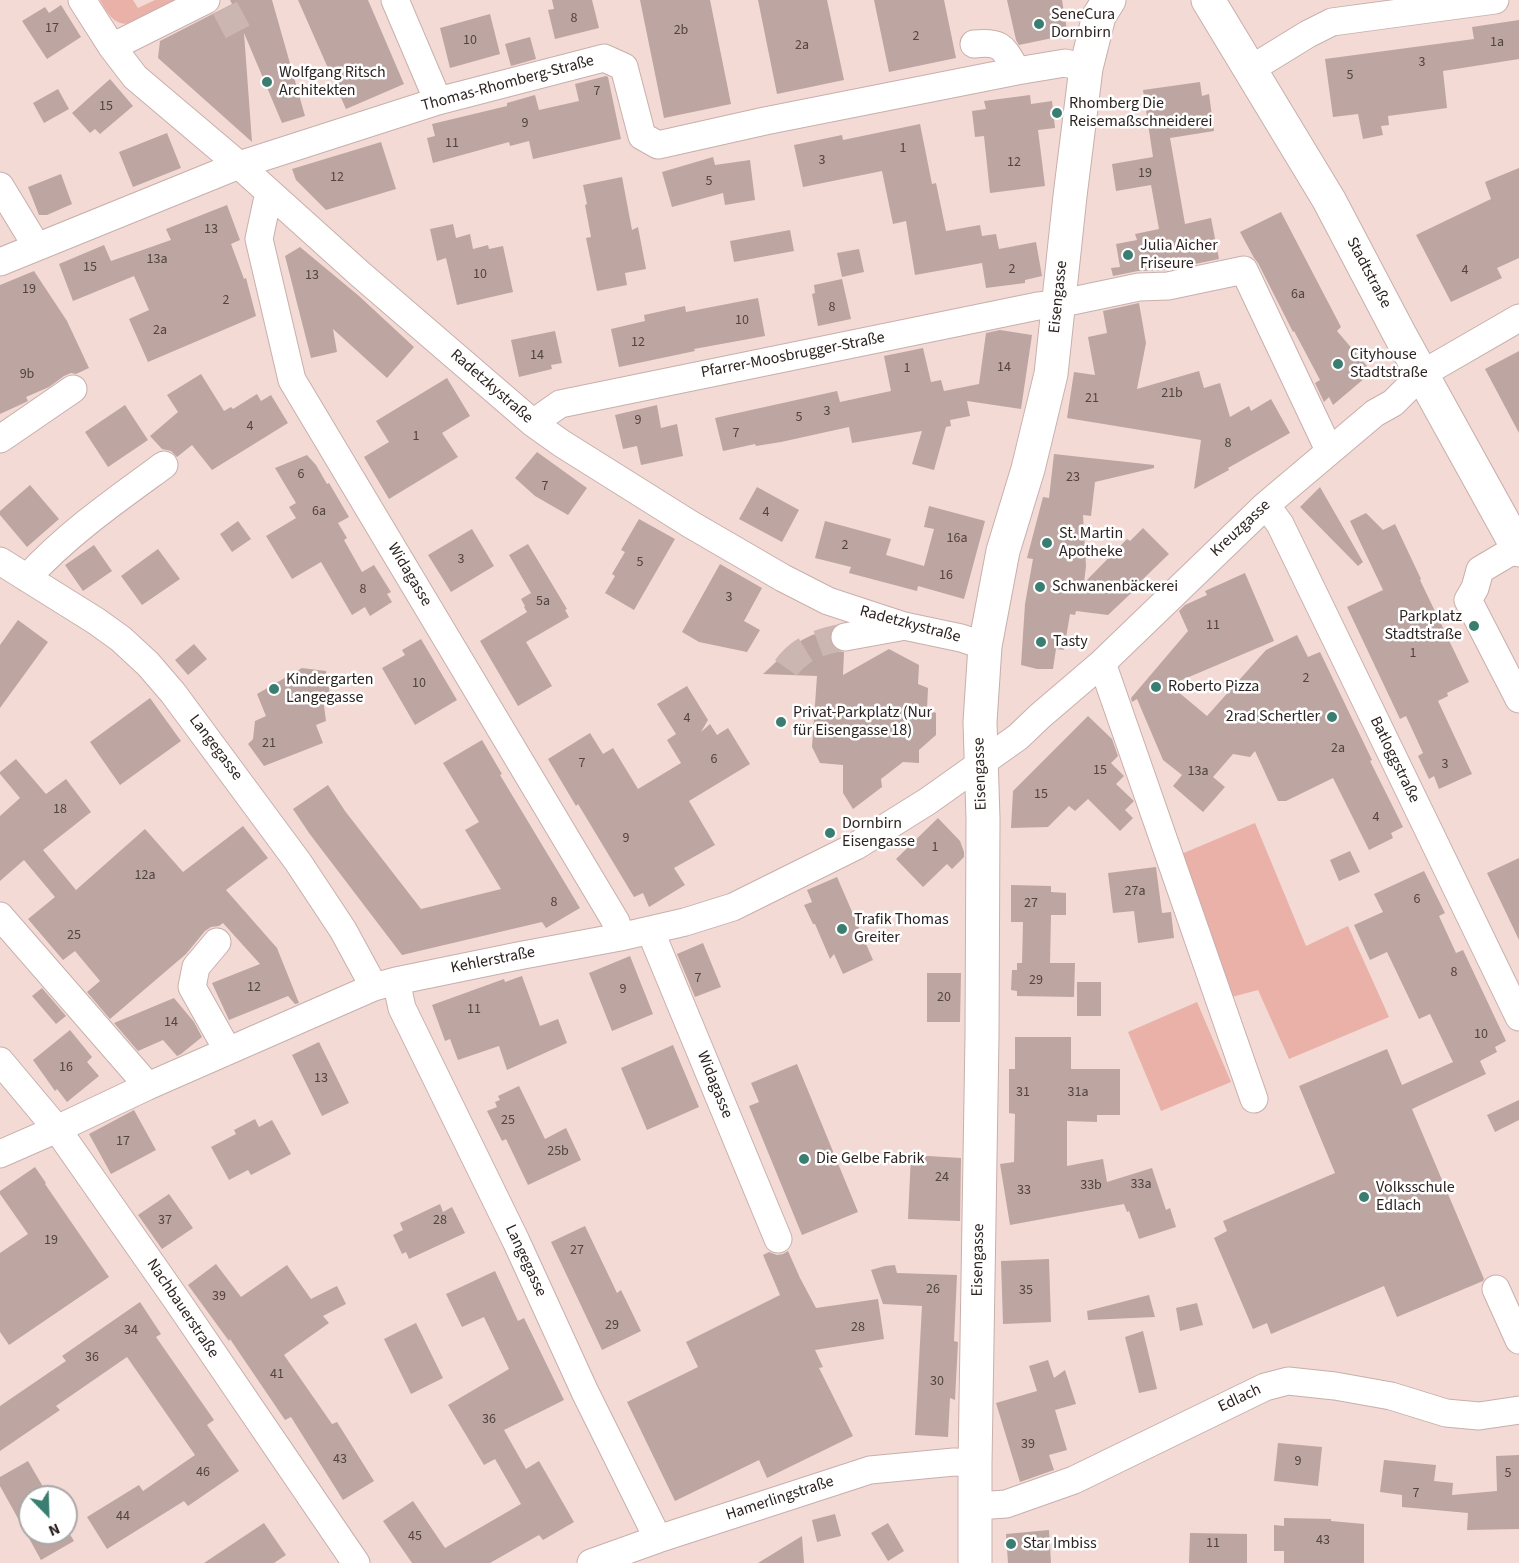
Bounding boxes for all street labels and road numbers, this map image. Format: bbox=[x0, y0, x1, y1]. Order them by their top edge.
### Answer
street label: Thomas-Rhomberg-Straße bbox=[420, 52, 596, 116]
street label: Stadtstraße bbox=[1341, 234, 1395, 312]
street label: Eisengasse bbox=[1046, 260, 1072, 334]
street label: Pfarrer-Moosbrugger-Straße bbox=[699, 329, 887, 383]
street label: Radetzkystraße bbox=[446, 346, 536, 428]
street label: Kreuzgasse bbox=[1207, 496, 1275, 562]
street label: Widagasse bbox=[383, 540, 435, 610]
street label: Radetzkystraße bbox=[858, 602, 962, 648]
street label: Langegasse bbox=[184, 711, 246, 785]
street label: Batloggstraße bbox=[1365, 714, 1423, 806]
street label: Eisengasse bbox=[970, 737, 992, 811]
street label: Kehlerstraße bbox=[449, 943, 537, 979]
street label: Widagasse bbox=[692, 1049, 736, 1121]
street label: Langegasse bbox=[500, 1222, 550, 1300]
street label: Eisengasse bbox=[969, 1223, 989, 1297]
street label: Nachbauerstraße bbox=[142, 1256, 222, 1362]
street label: Edlach bbox=[1215, 1381, 1265, 1417]
street label: Hamerlingstraße bbox=[724, 1473, 836, 1525]

